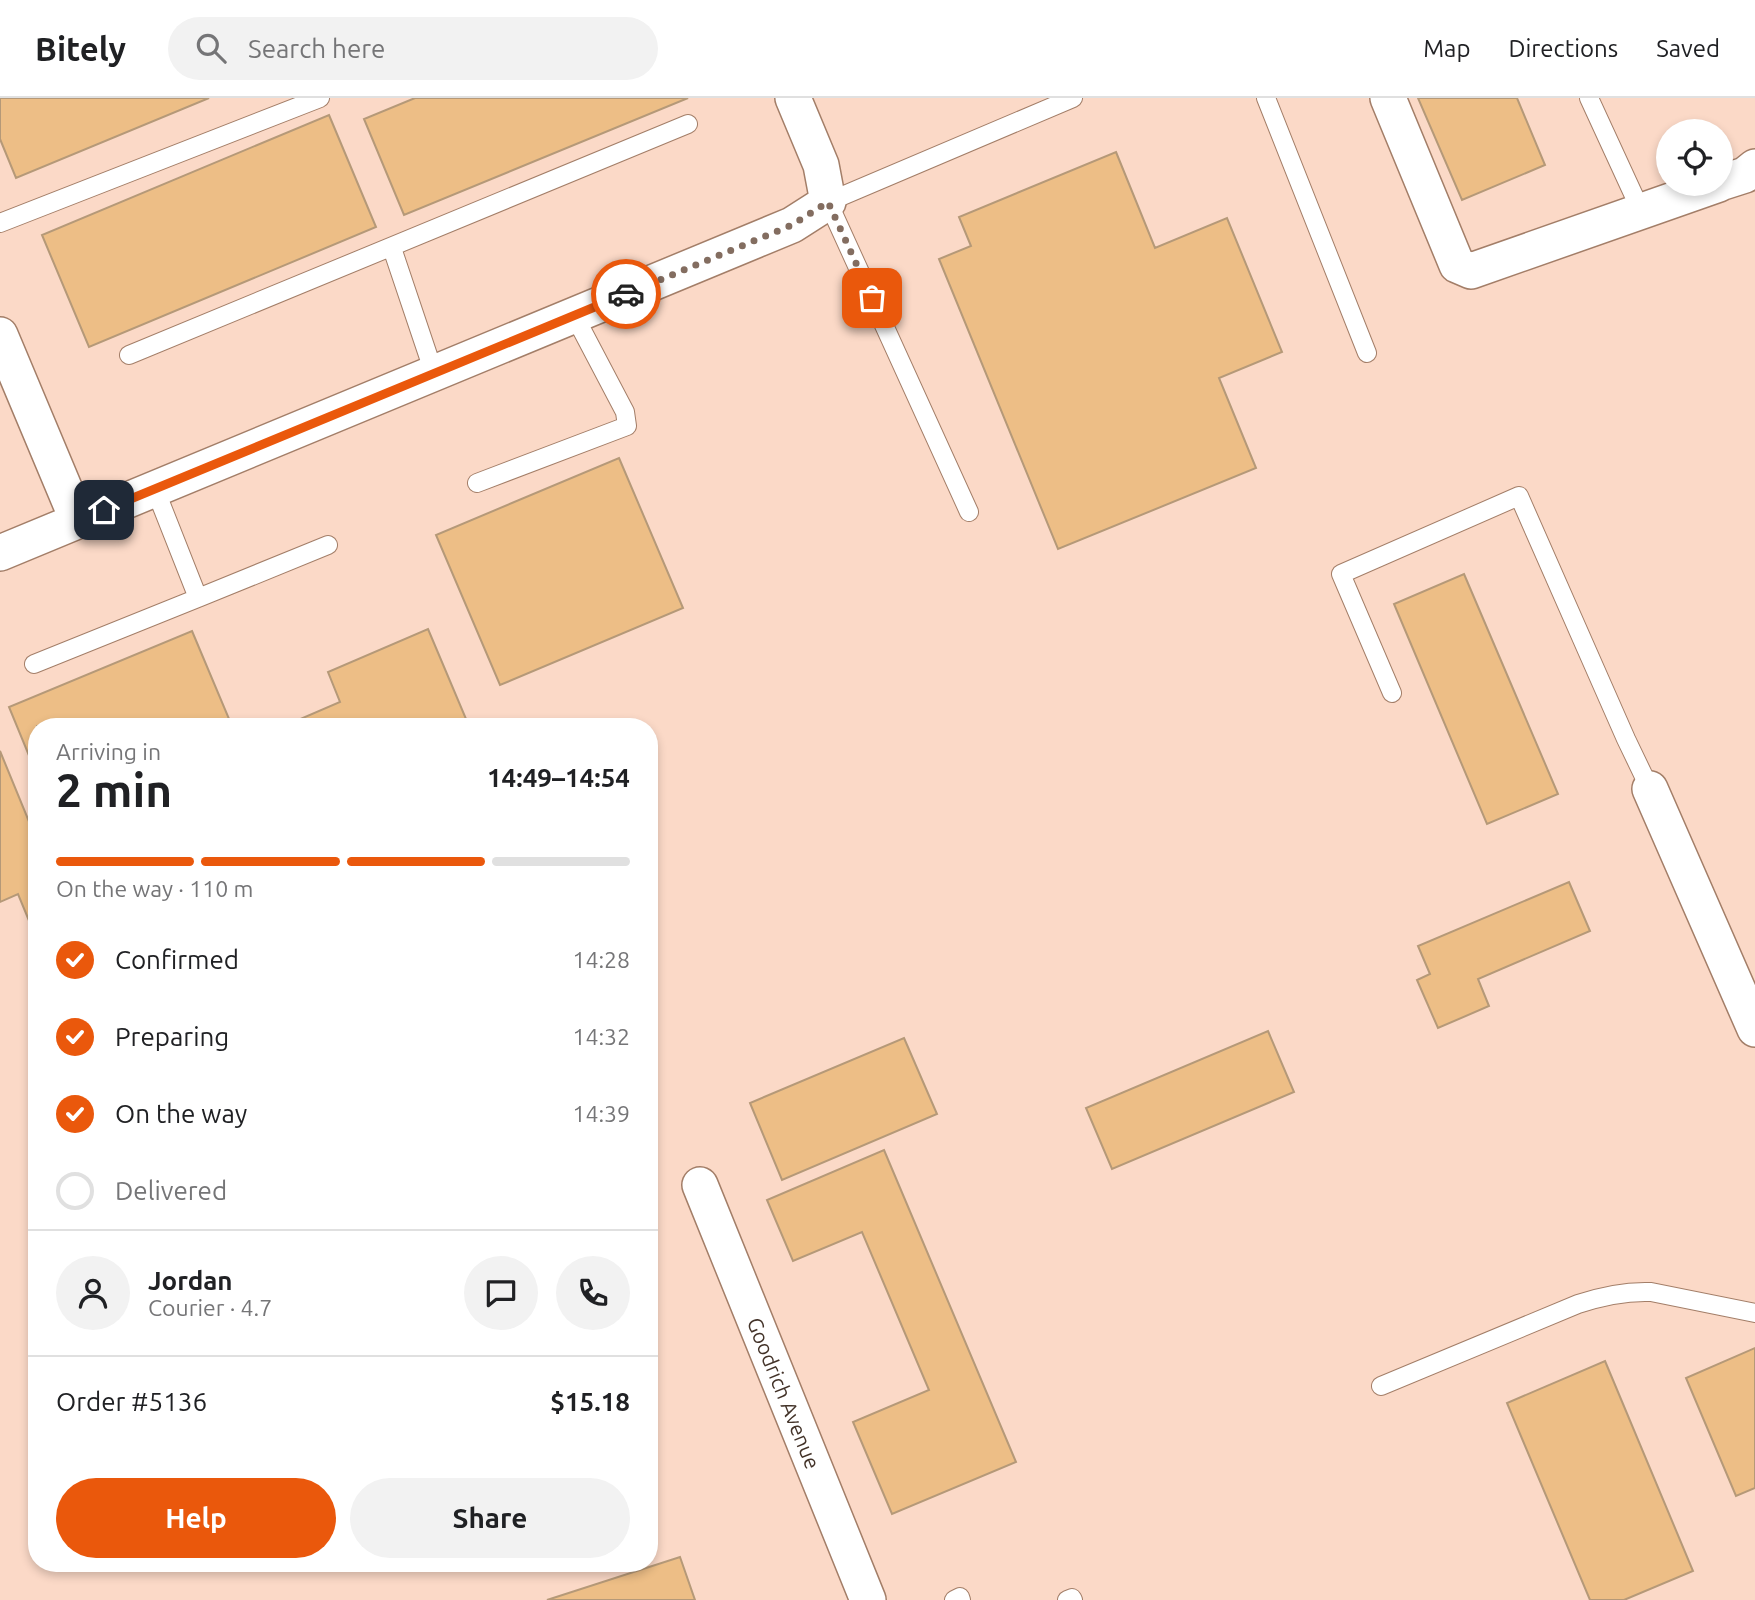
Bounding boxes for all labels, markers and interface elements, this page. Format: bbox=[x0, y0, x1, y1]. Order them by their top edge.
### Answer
search box bbox=[168, 17, 658, 80]
icon: search bbox=[192, 29, 230, 67]
text: Bitely bbox=[35, 30, 126, 67]
text: Search here bbox=[248, 34, 385, 63]
text: Map bbox=[1423, 35, 1470, 62]
text: Directions bbox=[1508, 35, 1618, 62]
text: Saved bbox=[1656, 35, 1720, 62]
map controls bbox=[1656, 119, 1733, 196]
button: locate bbox=[1656, 119, 1733, 196]
courier bbox=[591, 259, 661, 329]
pin bbox=[842, 268, 902, 328]
icon: car bbox=[607, 275, 645, 313]
icon: bag bbox=[853, 279, 891, 317]
pin bbox=[74, 480, 134, 540]
icon: home bbox=[85, 491, 123, 529]
text: Arriving in bbox=[56, 739, 161, 764]
text: 14:49–14:54 bbox=[487, 763, 630, 792]
text: 2 min bbox=[56, 764, 172, 816]
text: On the way · 110 m bbox=[56, 876, 253, 901]
icon: check bbox=[56, 941, 94, 979]
text: Confirmed bbox=[115, 945, 239, 974]
text: 14:28 bbox=[572, 947, 630, 972]
icon: check bbox=[56, 1018, 94, 1056]
text: Preparing bbox=[115, 1022, 229, 1051]
text: 14:32 bbox=[572, 1024, 630, 1049]
icon: check bbox=[56, 1095, 94, 1133]
text: On the way bbox=[115, 1099, 247, 1128]
text: 14:39 bbox=[572, 1101, 630, 1126]
text: Delivered bbox=[115, 1176, 227, 1205]
button: person bbox=[56, 1256, 130, 1330]
button: chat bbox=[464, 1256, 538, 1330]
button: phone bbox=[556, 1256, 630, 1330]
text: Jordan bbox=[148, 1266, 233, 1295]
text: Courier · 4.7 bbox=[148, 1295, 272, 1320]
street label: Goodrich Avenue bbox=[743, 1314, 825, 1472]
text: Order #5136 bbox=[56, 1387, 207, 1416]
text: $15.18 bbox=[550, 1387, 630, 1416]
button: Help bbox=[56, 1478, 336, 1558]
button: Share bbox=[350, 1478, 630, 1558]

